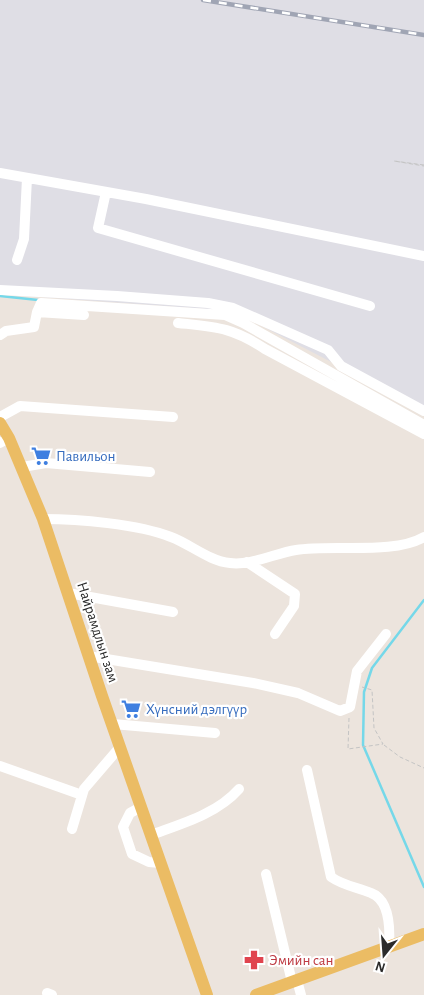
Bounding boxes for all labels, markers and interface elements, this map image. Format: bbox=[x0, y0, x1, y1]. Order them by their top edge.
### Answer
supermarket icon: Павильон bbox=[30, 445, 52, 467]
place label: Павильон bbox=[56, 449, 115, 464]
street label: Найрамдлын зам bbox=[74, 580, 121, 684]
supermarket icon: Хүнсний дэлгүүр bbox=[120, 698, 142, 720]
place label: Хүнсний дэлгүүр bbox=[146, 702, 247, 717]
north arrow bbox=[359, 930, 409, 980]
pharmacy icon: Эмийн сан bbox=[243, 949, 265, 971]
place label: Эмийн сан bbox=[269, 953, 334, 968]
text: N bbox=[374, 958, 387, 975]

